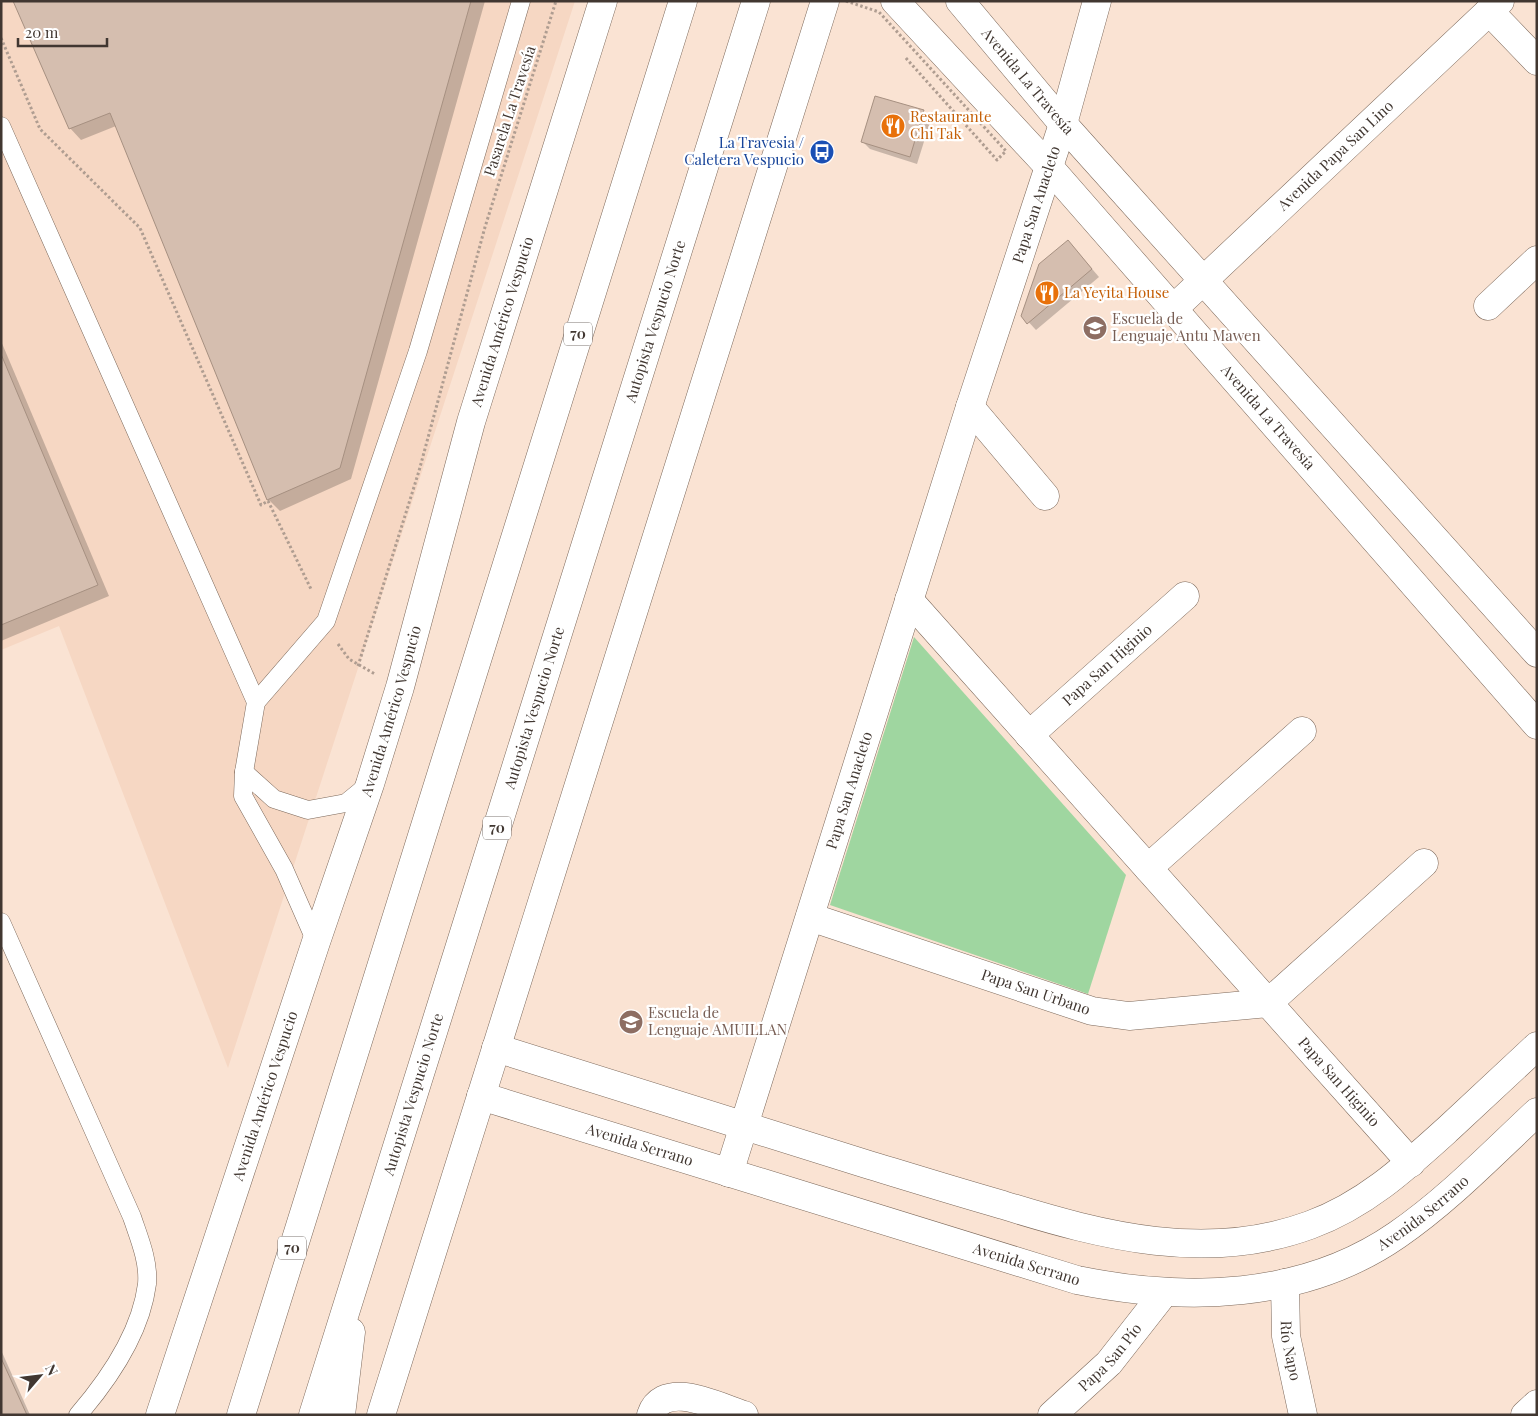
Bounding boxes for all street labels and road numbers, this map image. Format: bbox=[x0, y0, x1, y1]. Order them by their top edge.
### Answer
street label: Avenida La Travesía bbox=[977, 22, 1079, 139]
street label: Pasarela La Travesía bbox=[479, 43, 540, 178]
street label: Avenida Papa San Lino bbox=[1272, 96, 1397, 215]
street label: Papa San Anacleto bbox=[1007, 143, 1064, 266]
street label: Avenida Américo Vespucio bbox=[465, 234, 538, 410]
street label: Autopista Vespucio Norte bbox=[620, 237, 689, 406]
road number: 70 bbox=[564, 322, 592, 346]
street label: Avenida La Travesía bbox=[1216, 359, 1321, 474]
street label: Papa San Higinio bbox=[1058, 619, 1156, 710]
street label: Avenida Américo Vespucio bbox=[355, 623, 425, 800]
street label: Autopista Vespucio Norte bbox=[498, 624, 568, 792]
street label: Papa San Anacleto bbox=[821, 729, 876, 851]
road number: 70 bbox=[483, 816, 511, 840]
street label: Papa San Urbano bbox=[979, 964, 1093, 1019]
street label: Avenida Américo Vespucio bbox=[227, 1008, 302, 1184]
street label: Autopista Vespucio Norte bbox=[377, 1010, 447, 1179]
street label: Papa San Higinio bbox=[1294, 1032, 1385, 1131]
street label: Avenida Serrano bbox=[583, 1118, 696, 1170]
street label: Avenida Serrano bbox=[1372, 1170, 1473, 1255]
road number: 70 bbox=[278, 1236, 306, 1260]
street label: Avenida Serrano bbox=[970, 1237, 1083, 1289]
street label: Papa San Pío bbox=[1074, 1319, 1145, 1395]
street label: Río Napo bbox=[1277, 1320, 1306, 1382]

